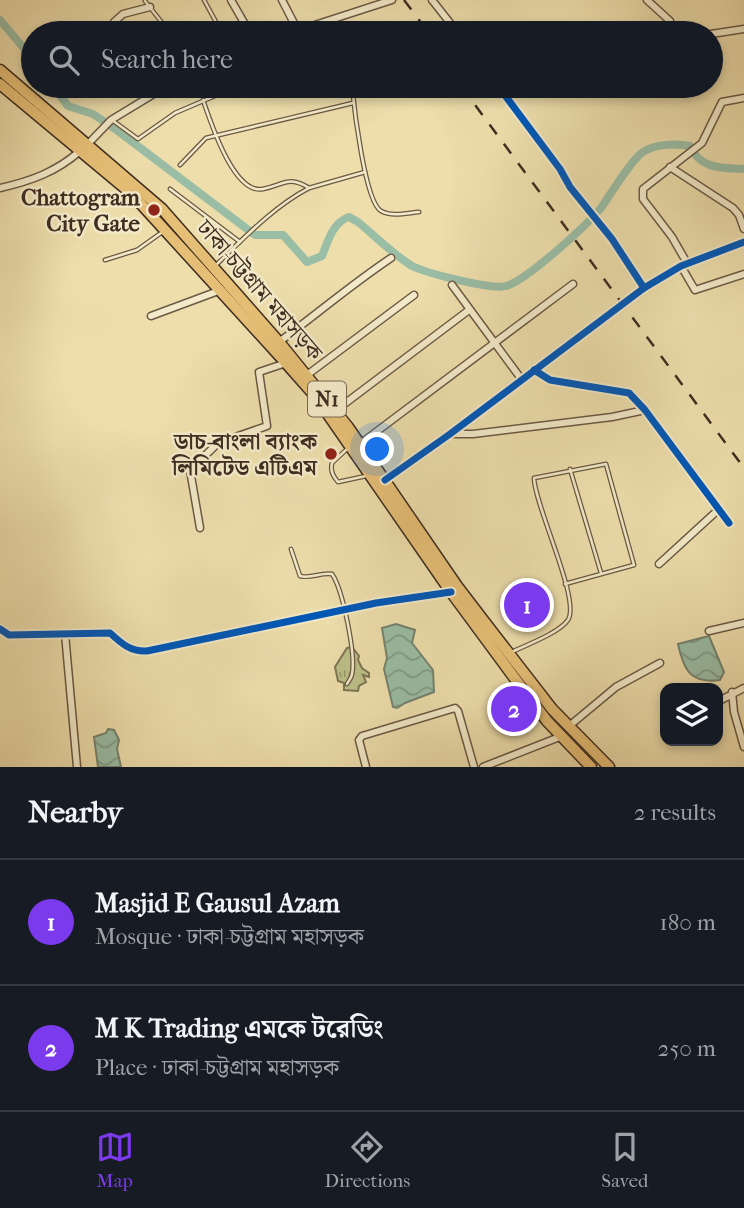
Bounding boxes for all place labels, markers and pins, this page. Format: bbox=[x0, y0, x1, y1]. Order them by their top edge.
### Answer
place label: Chattogram City Gate bbox=[21, 184, 141, 237]
marker: Chattogram City Gate bbox=[146, 202, 162, 218]
place label: ডাচ-বাংলা ব্যাংক লিমিটেড এটিএম bbox=[171, 428, 319, 481]
marker: ডাচ-বাংলা ব্যাংক লিমিটেড এটিএম bbox=[323, 446, 339, 462]
pin: 1 bbox=[504, 579, 550, 631]
pin: 2 bbox=[491, 683, 537, 735]

